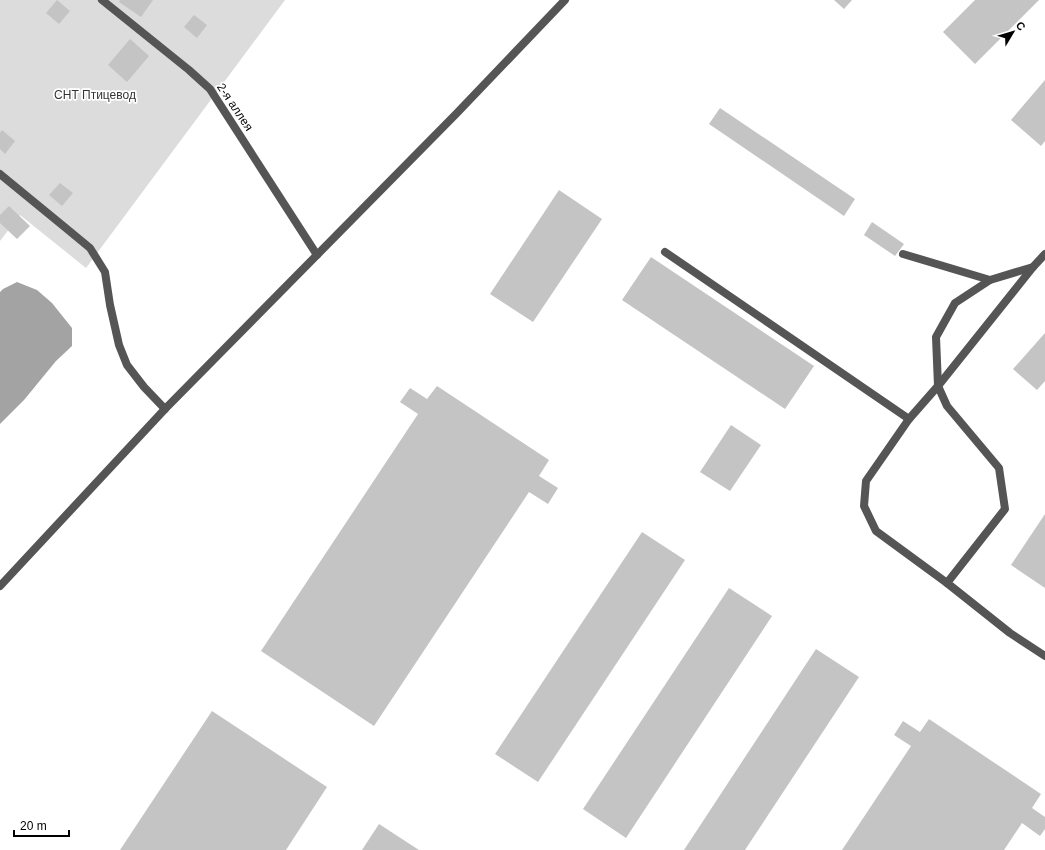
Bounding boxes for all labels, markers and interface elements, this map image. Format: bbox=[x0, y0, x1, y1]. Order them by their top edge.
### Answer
north arrow bbox=[993, 12, 1033, 52]
text: С bbox=[1014, 19, 1028, 33]
street label: 2-я аллея bbox=[214, 81, 256, 133]
park label: СНТ Птицевод bbox=[54, 88, 136, 102]
scale bar bbox=[14, 812, 69, 838]
text: 20 m bbox=[20, 819, 47, 833]

